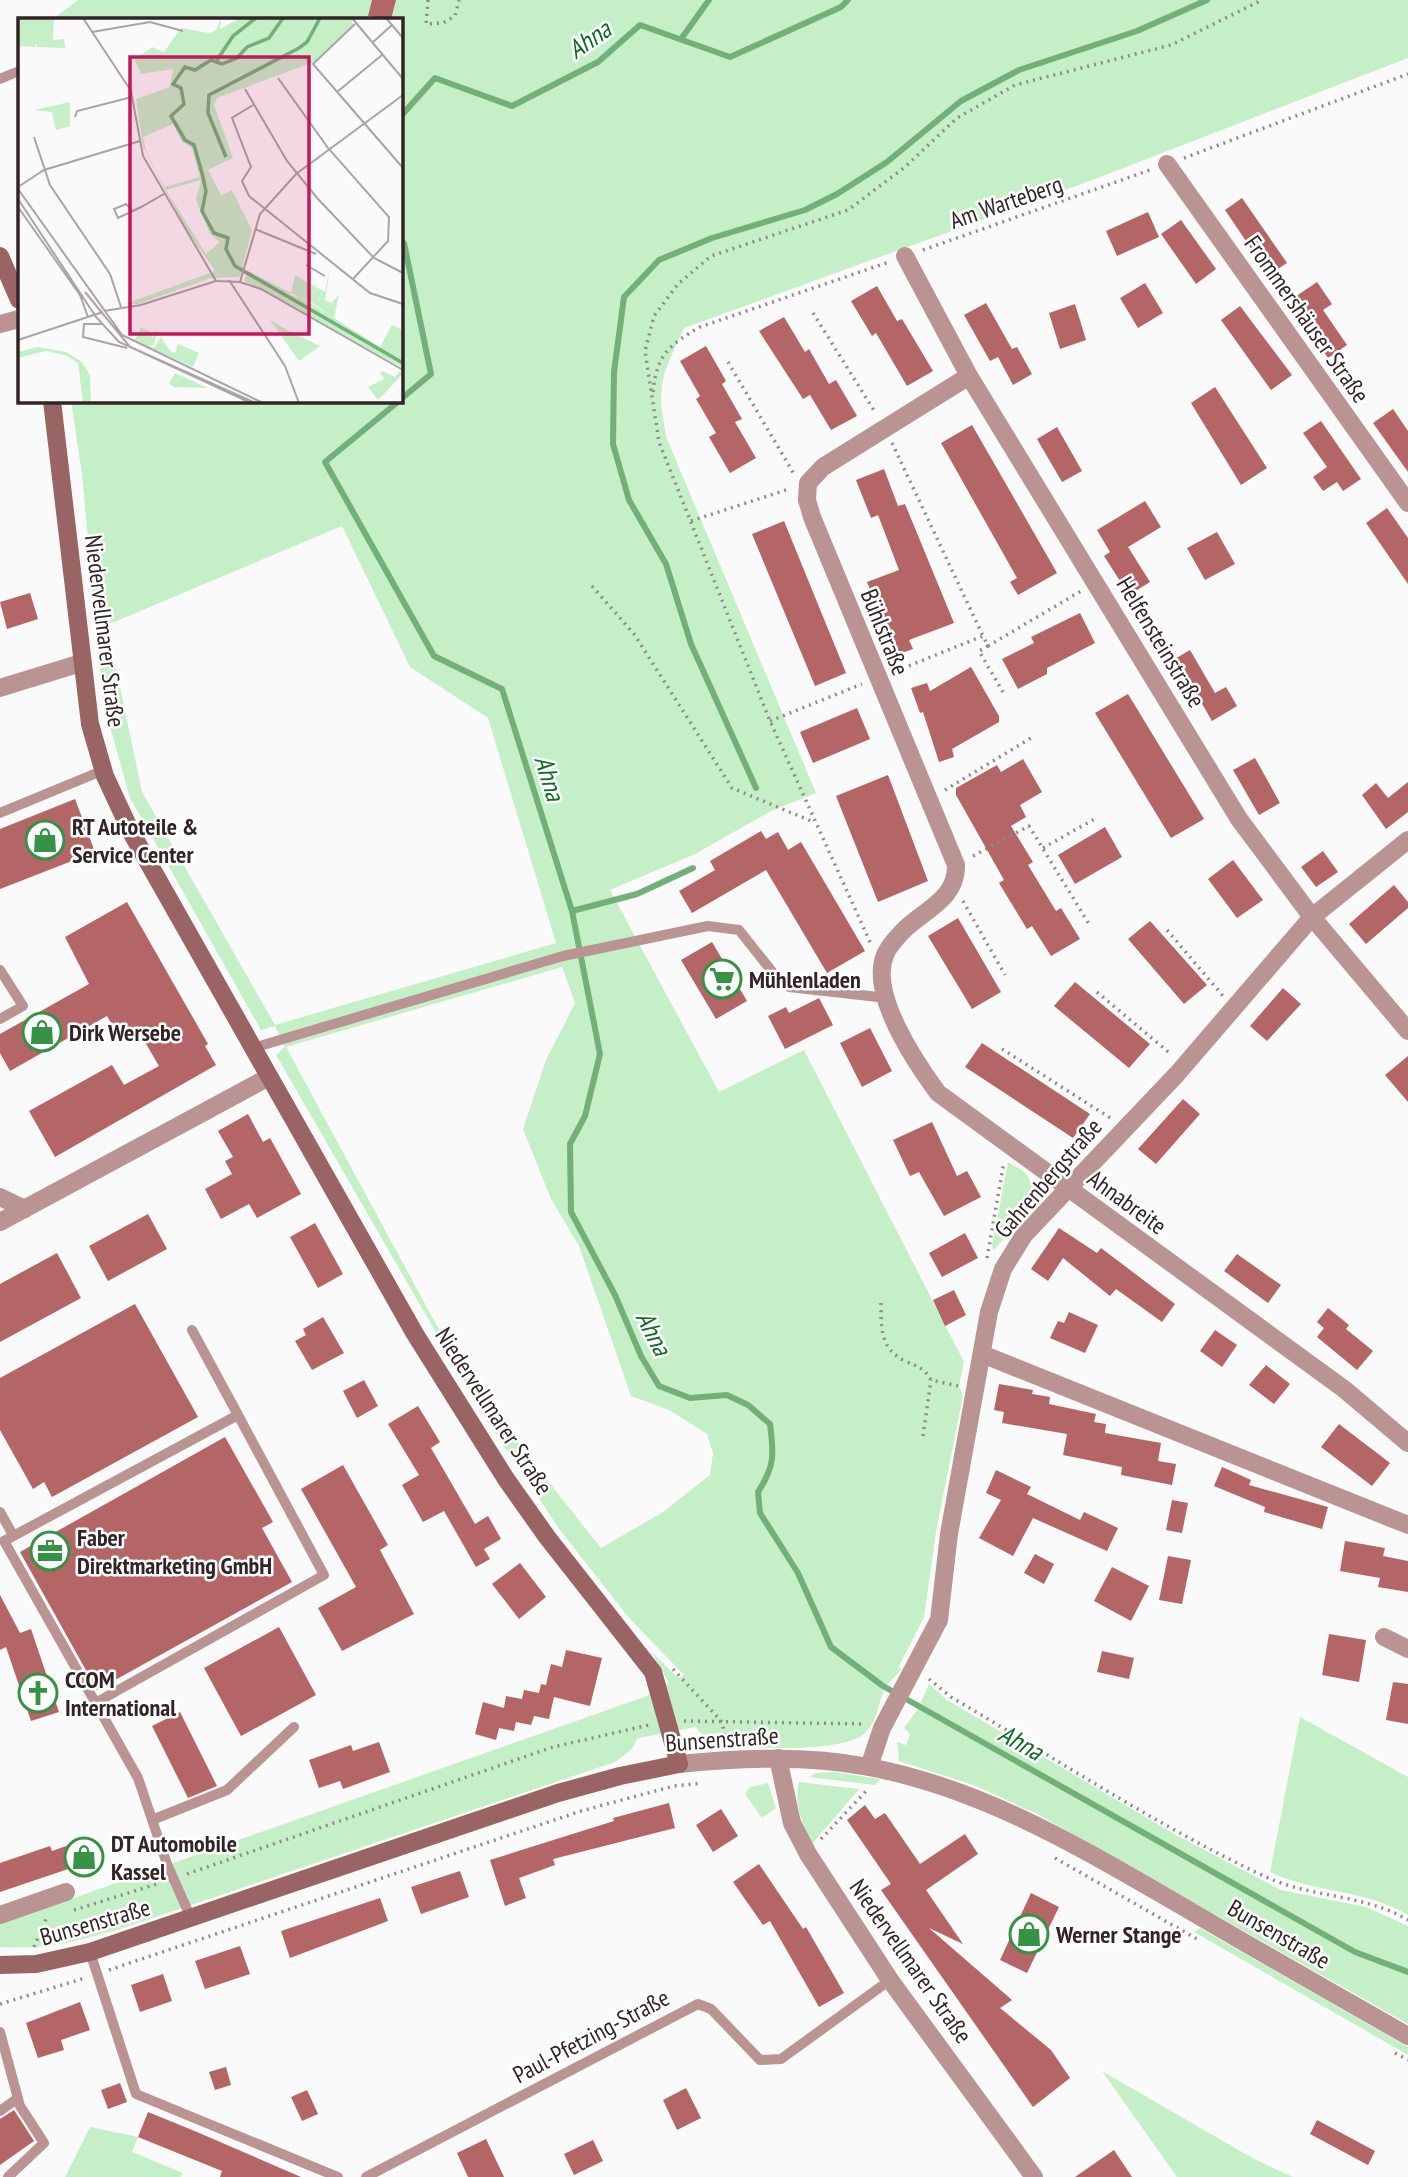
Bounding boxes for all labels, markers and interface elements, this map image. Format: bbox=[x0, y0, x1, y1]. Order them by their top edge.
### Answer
water label: Ahna bbox=[561, 12, 618, 66]
inset map bbox=[18, 18, 402, 402]
street label: Am Warteberg bbox=[945, 168, 1067, 236]
street label: Frommershäuser Straße bbox=[1238, 229, 1376, 409]
street label: Niedervellmarer Straße bbox=[78, 533, 132, 729]
street label: Helfensteinstraße bbox=[1110, 571, 1212, 713]
street label: Bühlstraße bbox=[854, 584, 916, 680]
water label: Ahna bbox=[528, 751, 573, 806]
place label: RT Autoteile & Service Center bbox=[72, 811, 198, 870]
shop icon: RT Autoteile & Service Center bbox=[24, 819, 66, 861]
supermarket icon: Mühlenladen bbox=[701, 958, 743, 1000]
place label: Mühlenladen bbox=[749, 964, 861, 995]
shop icon: Dirk Wersebe bbox=[21, 1011, 63, 1053]
place label: Dirk Wersebe bbox=[69, 1017, 181, 1048]
street label: Gahrenbergstraße bbox=[987, 1112, 1109, 1244]
street label: Ahnabreite bbox=[1081, 1163, 1173, 1241]
water label: Ahna bbox=[629, 1305, 680, 1362]
street label: Niedervellmarer Straße bbox=[428, 1321, 560, 1501]
place label: Faber Direktmarketing GmbH bbox=[77, 1522, 272, 1581]
office icon: Faber Direktmarketing GmbH bbox=[29, 1530, 71, 1572]
place label: CCOM International bbox=[65, 1664, 176, 1723]
church icon: CCOM International bbox=[17, 1672, 59, 1714]
water label: Ahna bbox=[993, 1717, 1050, 1768]
street label: Bunsenstraße bbox=[664, 1720, 780, 1758]
place label: DT Automobile Kassel bbox=[111, 1828, 237, 1887]
shop icon: DT Automobile Kassel bbox=[63, 1836, 105, 1878]
street label: Niedervellmarer Straße bbox=[843, 1873, 979, 2049]
street label: Bunsenstraße bbox=[36, 1891, 154, 1953]
street label: Bunsenstraße bbox=[1222, 1892, 1336, 1976]
shop icon: Werner Stange bbox=[1008, 1913, 1050, 1955]
place label: Werner Stange bbox=[1055, 1919, 1182, 1950]
street label: Paul-Pfetzing-Straße bbox=[508, 1982, 674, 2090]

